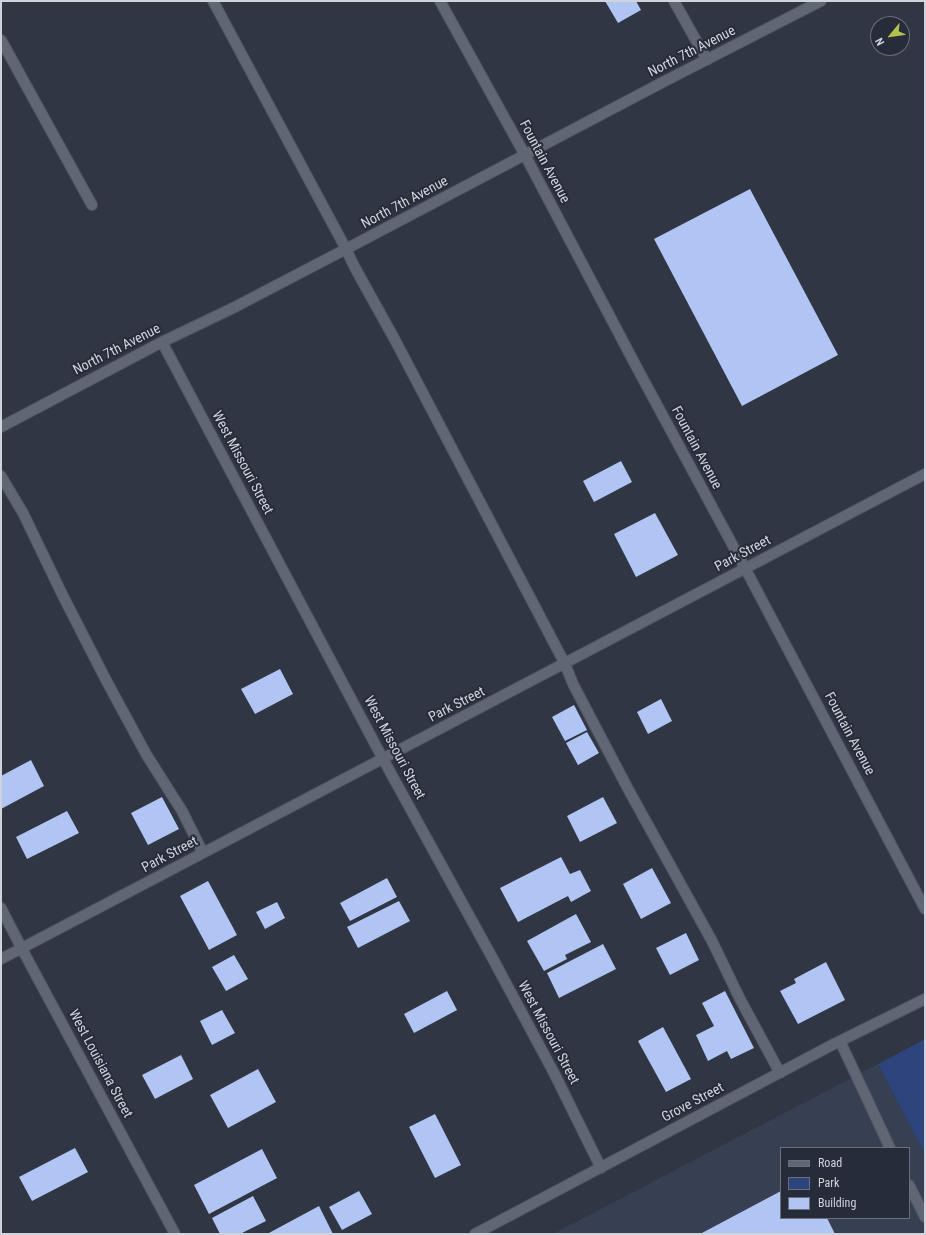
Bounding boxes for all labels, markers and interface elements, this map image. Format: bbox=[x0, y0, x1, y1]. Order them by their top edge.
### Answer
north arrow bbox=[870, 16, 910, 56]
street label: North 7th Avenue bbox=[646, 23, 738, 81]
text: N bbox=[873, 35, 887, 48]
street label: Fountain Avenue bbox=[515, 118, 573, 206]
street label: North 7th Avenue bbox=[359, 173, 451, 233]
street label: North 7th Avenue bbox=[71, 321, 163, 379]
street label: Fountain Avenue bbox=[667, 404, 725, 492]
street label: West Missouri Street bbox=[208, 408, 276, 518]
street label: Park Street bbox=[712, 532, 774, 576]
street label: Park Street bbox=[426, 684, 488, 726]
street label: Fountain Avenue bbox=[820, 690, 878, 778]
street label: West Missouri Street bbox=[360, 693, 428, 803]
street label: Park Street bbox=[139, 833, 201, 877]
street label: West Missouri Street bbox=[514, 978, 582, 1088]
street label: West Louisiana Street bbox=[64, 1007, 136, 1121]
street label: Grove Street bbox=[659, 1080, 727, 1126]
legend bbox=[780, 1147, 910, 1219]
text: Road bbox=[818, 1156, 842, 1170]
text: Park bbox=[818, 1176, 839, 1190]
text: Building bbox=[818, 1196, 856, 1210]

